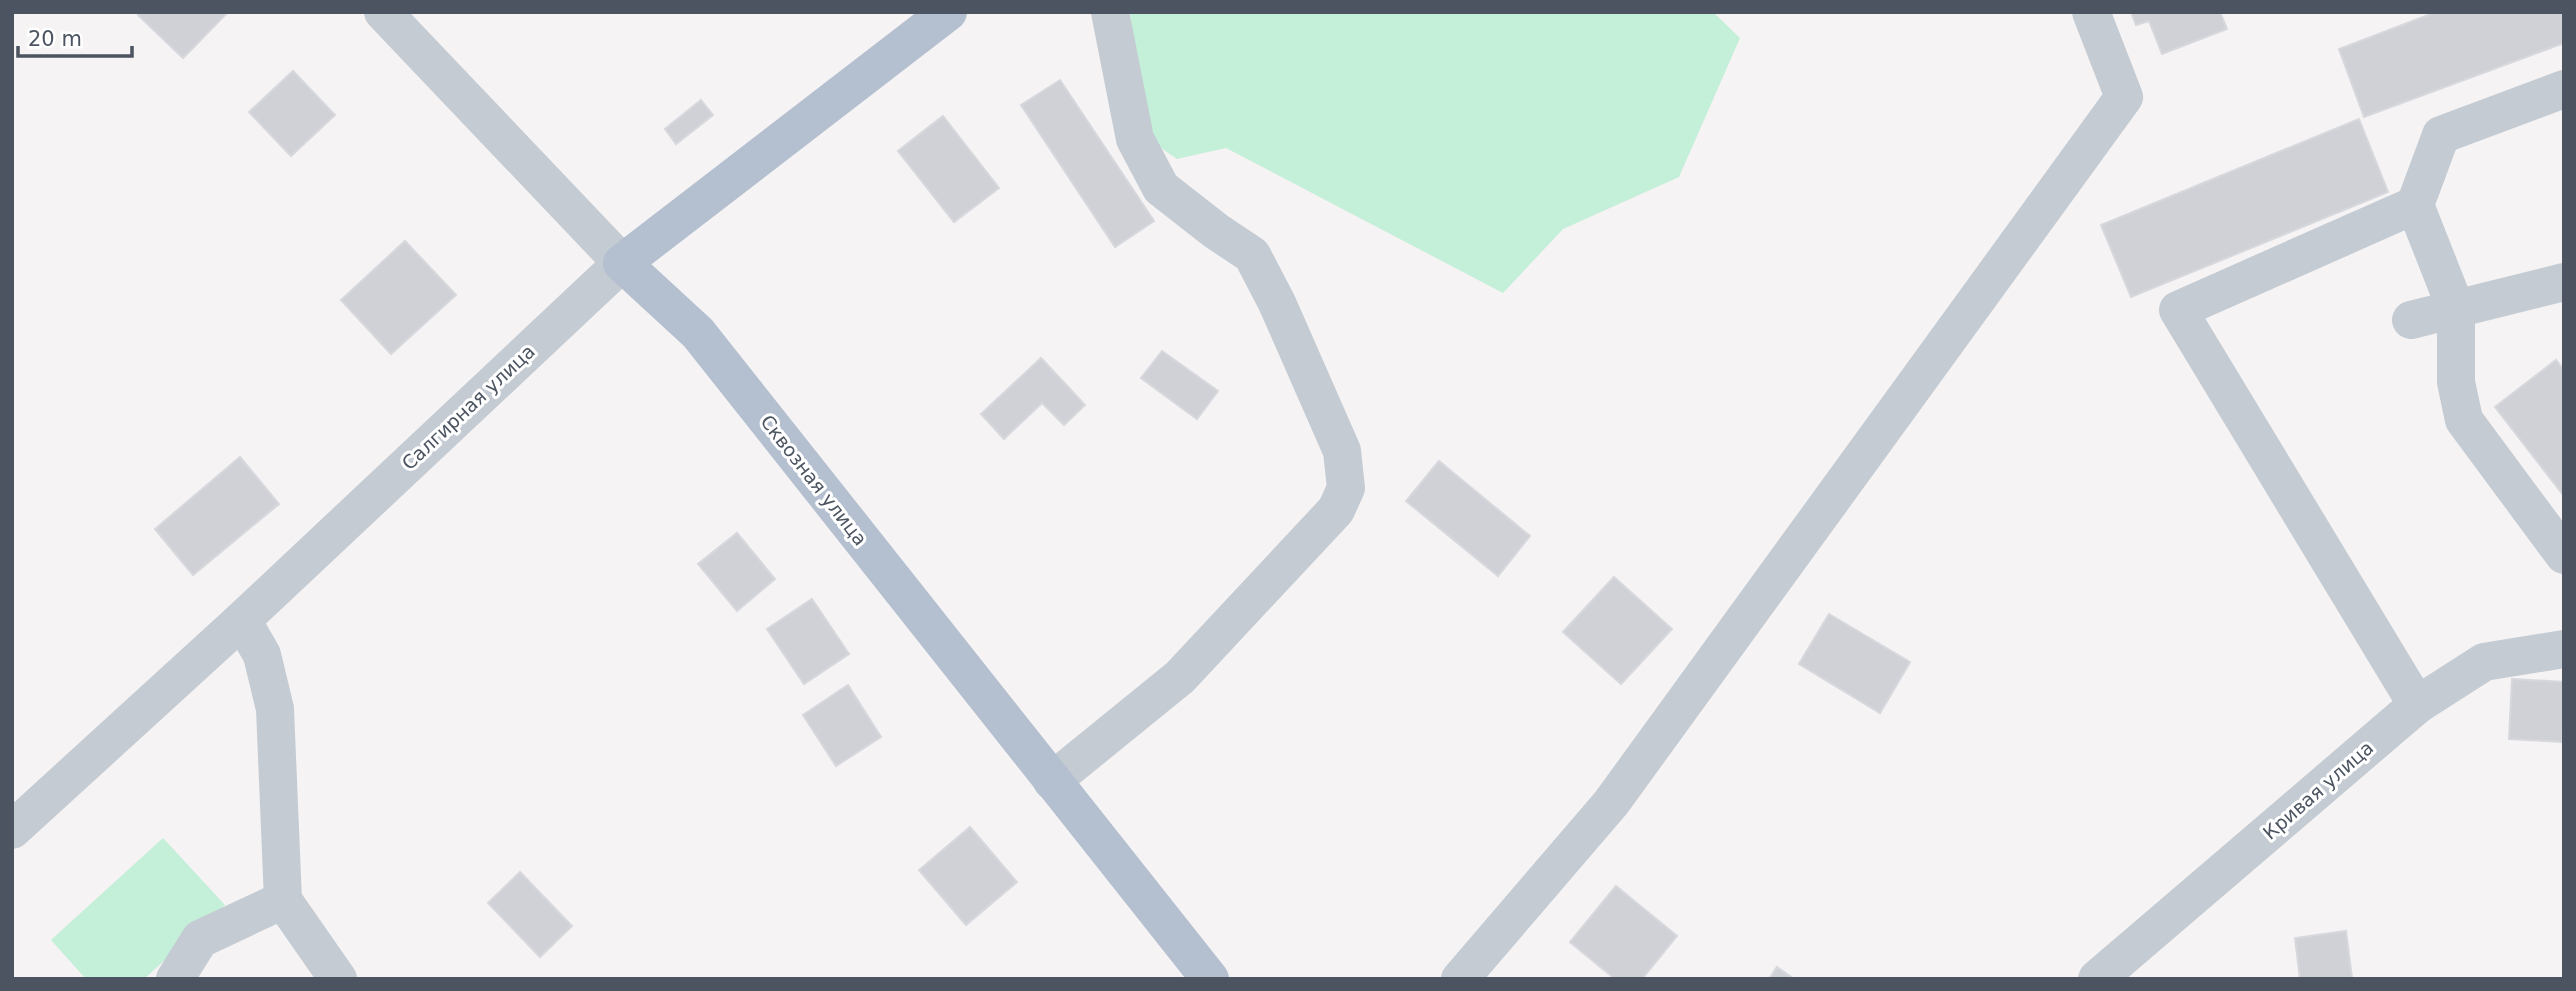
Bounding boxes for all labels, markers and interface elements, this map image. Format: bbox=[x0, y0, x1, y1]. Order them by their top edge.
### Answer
scale bar bbox=[18, 14, 131, 58]
text: 20 m bbox=[28, 27, 82, 51]
street label: Салгирная улица bbox=[397, 340, 539, 474]
street label: Сквозная улица bbox=[756, 410, 872, 550]
street label: Кривая улица bbox=[2259, 736, 2377, 844]

